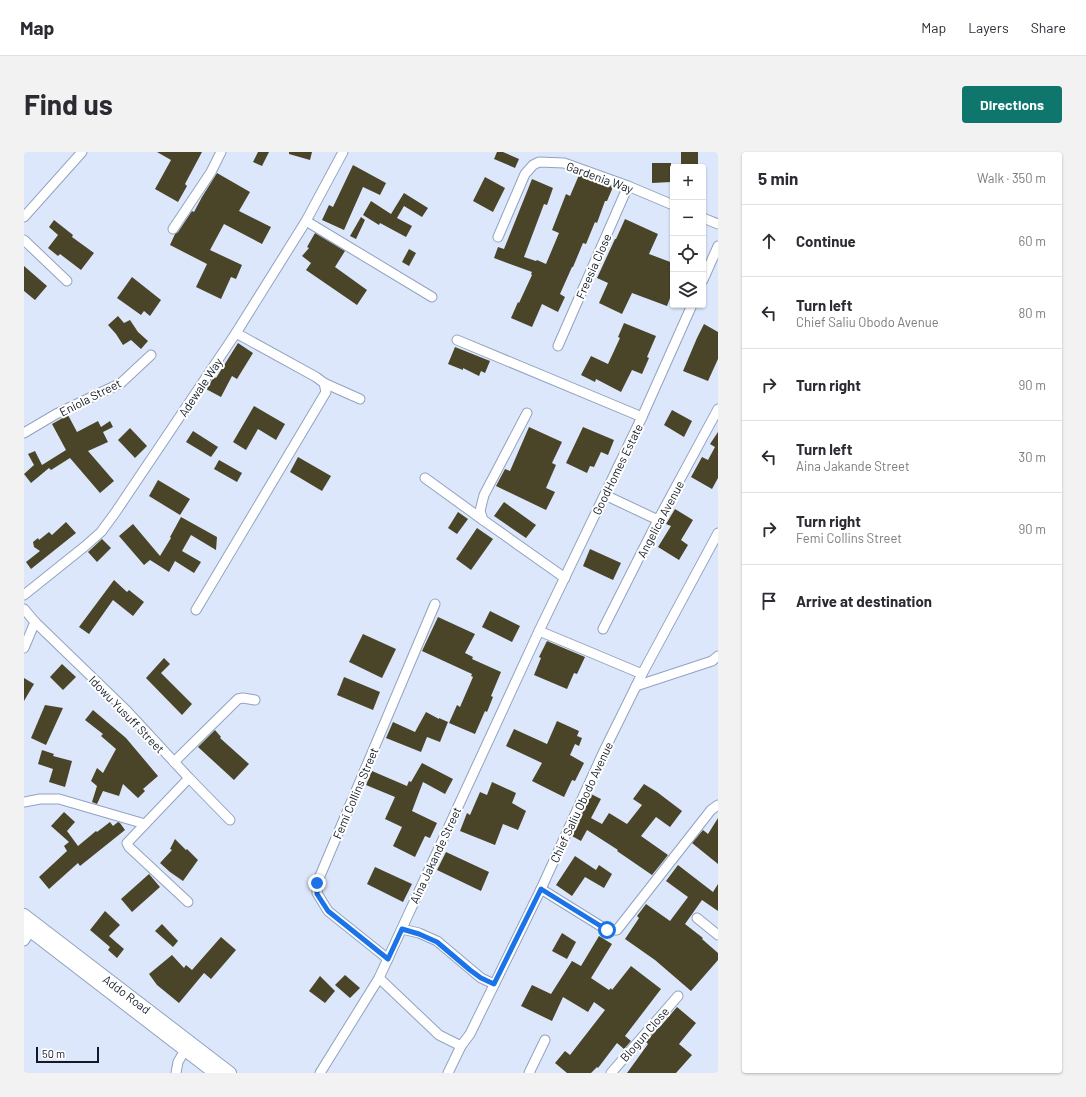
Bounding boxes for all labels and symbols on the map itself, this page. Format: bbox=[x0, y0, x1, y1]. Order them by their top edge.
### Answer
street label: Gardenia Way bbox=[565, 158, 636, 196]
street label: Freesia Close bbox=[572, 231, 614, 301]
street label: Adewale Way bbox=[175, 355, 225, 419]
street label: Eniola Street bbox=[57, 375, 123, 419]
street label: GoodHomes Estate bbox=[589, 421, 645, 517]
street label: Angelica Avenue bbox=[634, 478, 686, 560]
street label: Idowu Yusuff Street bbox=[86, 672, 168, 756]
street label: Chief Saliu Obodo Avenue bbox=[547, 739, 615, 865]
street label: Femi Collins Street bbox=[329, 745, 381, 841]
street label: Aina Jakande Street bbox=[406, 804, 464, 906]
route end bbox=[308, 874, 326, 892]
route start bbox=[598, 921, 616, 939]
street label: Addo Road bbox=[101, 972, 153, 1016]
street label: Blogun Close bbox=[617, 1004, 671, 1064]
scale bar bbox=[36, 1045, 99, 1064]

